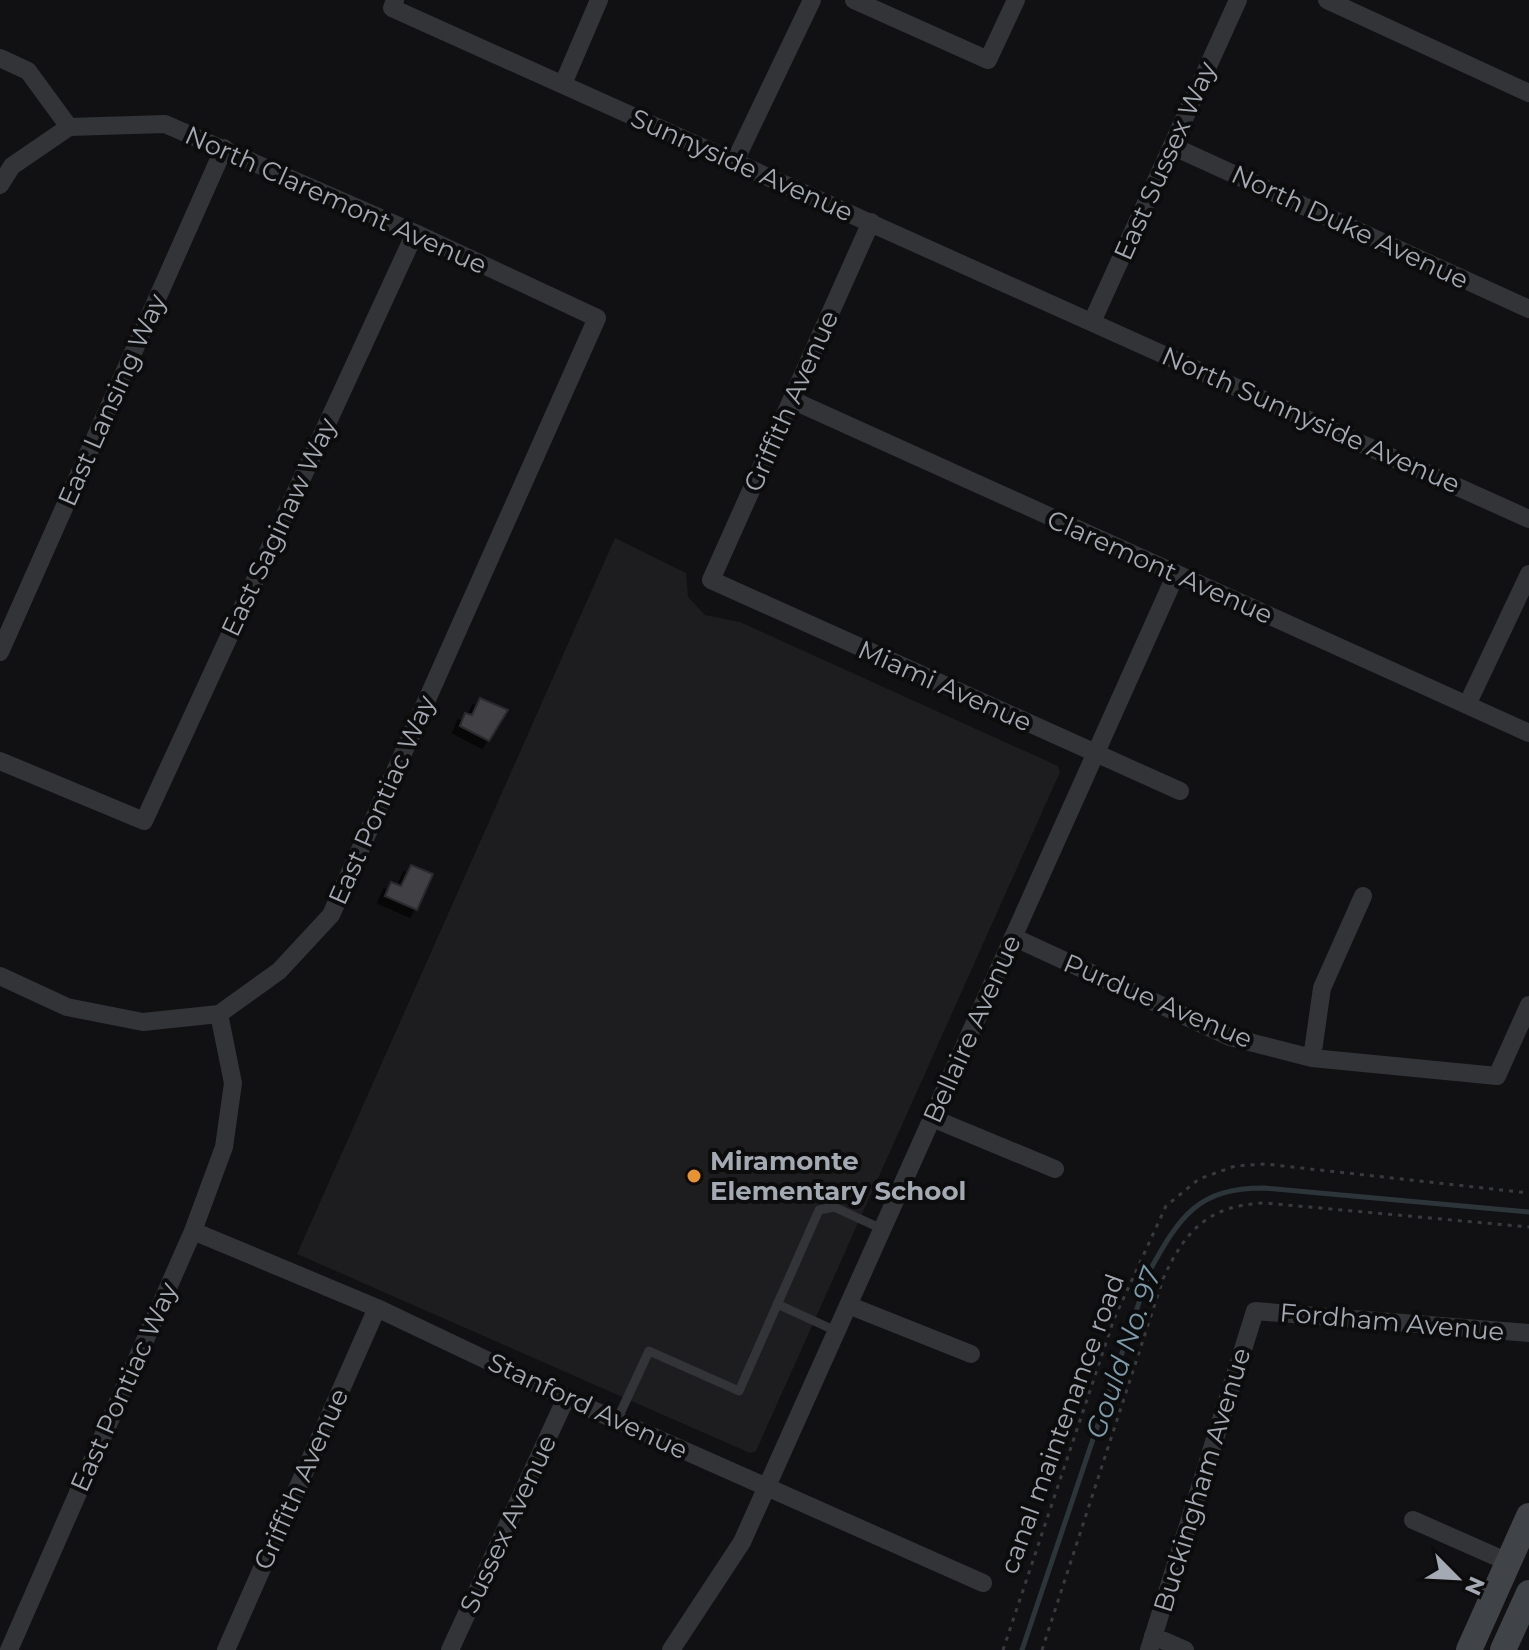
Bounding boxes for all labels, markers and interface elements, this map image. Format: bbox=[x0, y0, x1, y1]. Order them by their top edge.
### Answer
street label: East Sussex Way bbox=[1107, 56, 1223, 265]
street label: Sunnyside Avenue bbox=[626, 102, 858, 228]
street label: North Claremont Avenue bbox=[180, 119, 492, 281]
street label: North Duke Avenue bbox=[1226, 158, 1474, 296]
street label: East Lansing Way bbox=[51, 288, 174, 511]
street label: Griffith Avenue bbox=[737, 305, 845, 497]
street label: North Sunnyside Avenue bbox=[1157, 340, 1465, 500]
street label: East Saginaw Way bbox=[214, 412, 344, 641]
street label: Claremont Avenue bbox=[1042, 503, 1278, 631]
street label: Miami Avenue bbox=[853, 633, 1037, 739]
street label: East Pontiac Way bbox=[322, 690, 443, 910]
street label: Bellaire Avenue bbox=[916, 930, 1028, 1128]
street label: Purdue Avenue bbox=[1059, 947, 1257, 1055]
place label: Miramonte Elementary School bbox=[710, 1145, 966, 1207]
marker: Miramonte Elementary School bbox=[685, 1167, 703, 1185]
water label: Gould No. 97 bbox=[1078, 1262, 1169, 1443]
street label: canal maintenance road bbox=[993, 1270, 1131, 1578]
street label: East Pontiac Way bbox=[64, 1277, 185, 1497]
street label: Fordham Avenue bbox=[1278, 1296, 1506, 1348]
street label: Buckingham Avenue bbox=[1147, 1344, 1257, 1616]
street label: Stanford Avenue bbox=[483, 1346, 693, 1466]
street label: Griffith Avenue bbox=[247, 1383, 355, 1575]
street label: Sussex Avenue bbox=[453, 1430, 563, 1618]
north arrow bbox=[1417, 1538, 1497, 1618]
text: N bbox=[1459, 1572, 1491, 1600]

